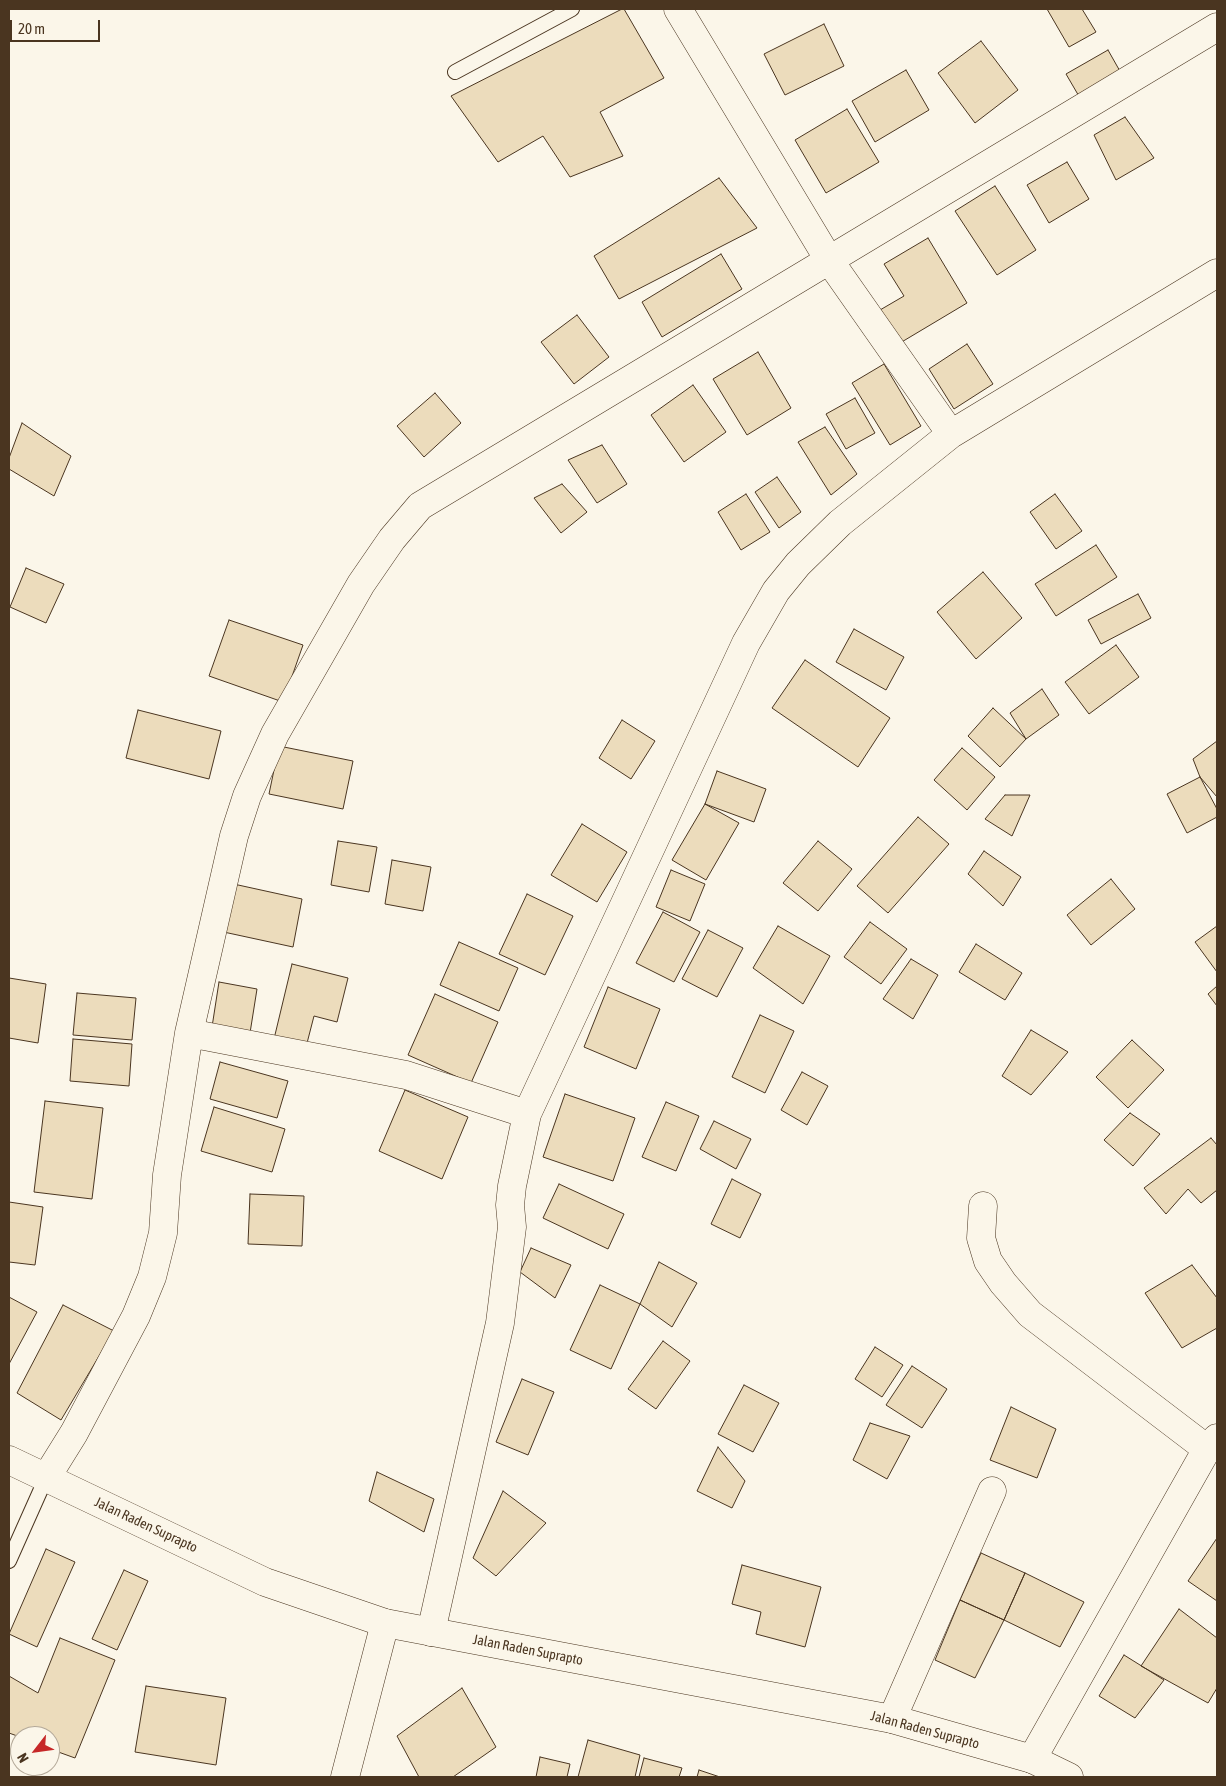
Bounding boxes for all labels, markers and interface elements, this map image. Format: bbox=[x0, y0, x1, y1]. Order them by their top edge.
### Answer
scale bar bbox=[12, 10, 102, 42]
text: 20 m bbox=[18, 20, 45, 37]
street label: Jalan Raden Suprapto bbox=[92, 1494, 200, 1556]
street label: Jalan Raden Suprapto bbox=[471, 1631, 585, 1669]
street label: Jalan Raden Suprapto bbox=[869, 1707, 981, 1753]
north arrow bbox=[10, 1726, 60, 1776]
text: N bbox=[14, 1750, 32, 1766]

